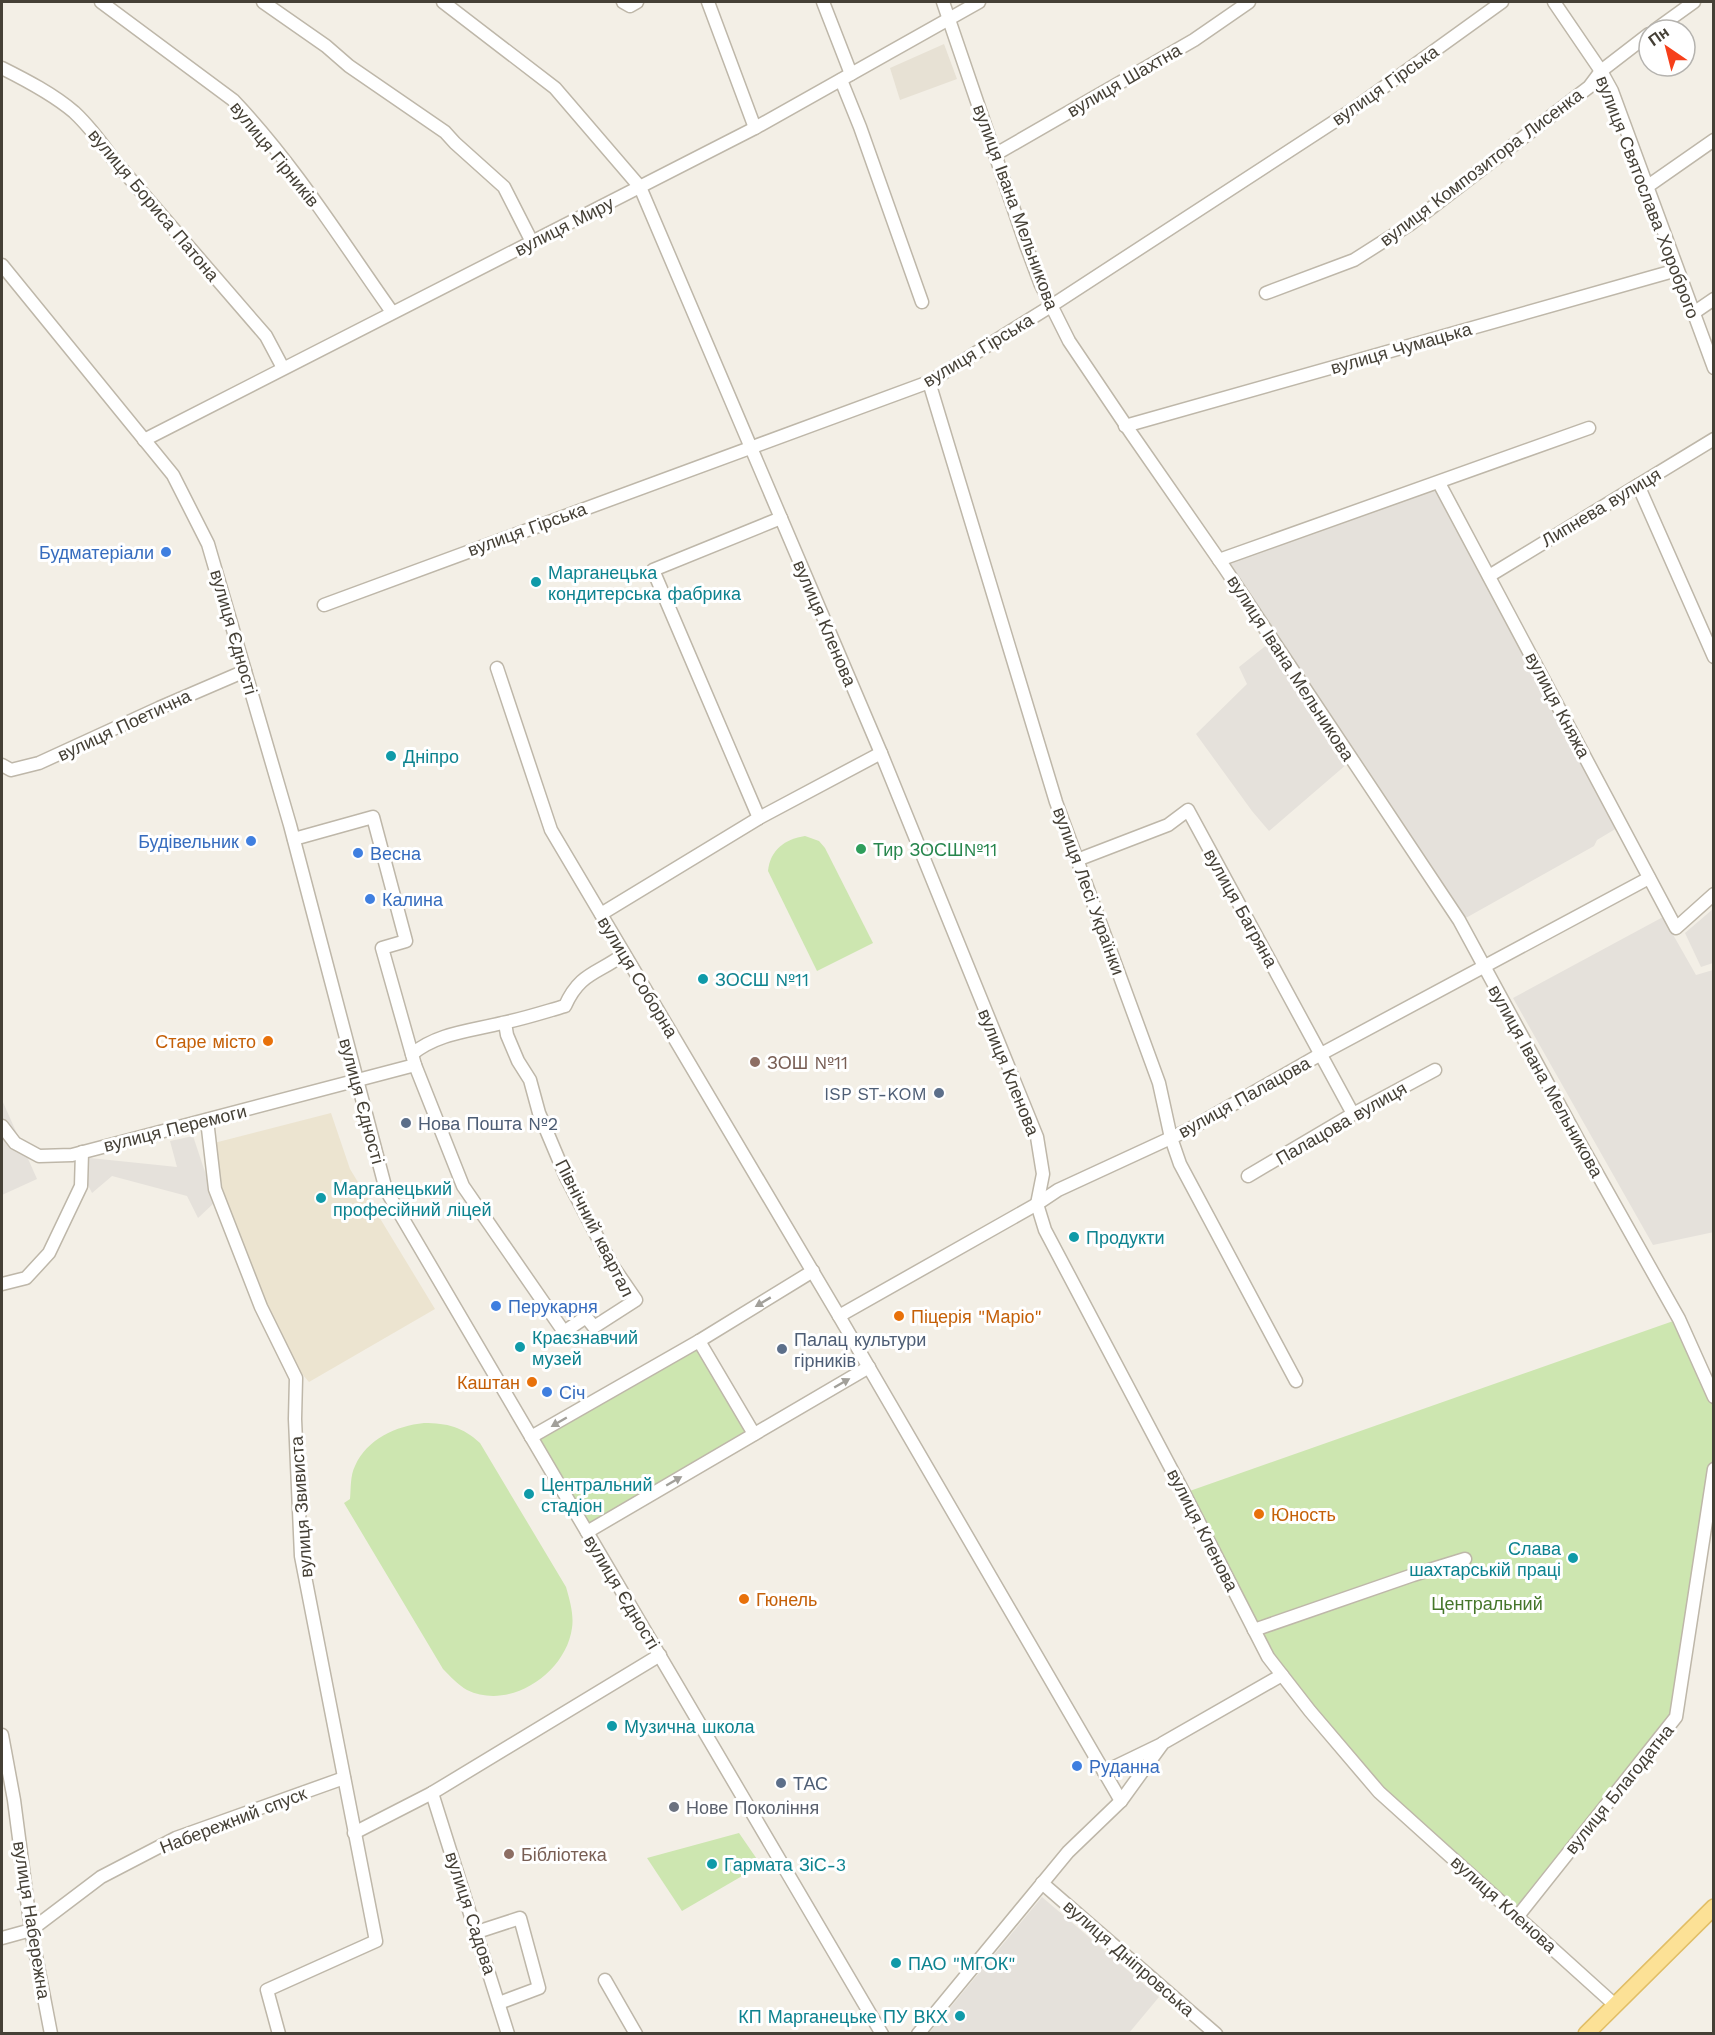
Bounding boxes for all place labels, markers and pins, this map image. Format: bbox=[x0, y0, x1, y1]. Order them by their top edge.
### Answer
place label: Будматеріали bbox=[39, 542, 154, 563]
marker: Будматеріали bbox=[159, 545, 173, 559]
place label: Марганецька кондитерська фабрика bbox=[548, 562, 742, 604]
marker: Марганецька кондитерська фабрика bbox=[529, 575, 543, 589]
place label: Дніпро bbox=[403, 746, 459, 767]
marker: Дніпро bbox=[384, 749, 398, 763]
place label: Будівельник bbox=[138, 831, 239, 852]
marker: Будівельник bbox=[244, 834, 258, 848]
place label: Тир ЗОСШ№11 bbox=[873, 839, 997, 860]
marker: Тир ЗОСШ№11 bbox=[854, 842, 868, 856]
place label: Весна bbox=[370, 843, 422, 864]
marker: Весна bbox=[351, 846, 365, 860]
place label: Калина bbox=[382, 889, 444, 910]
marker: Калина bbox=[363, 892, 377, 906]
place label: ЗОСШ №11 bbox=[715, 969, 809, 990]
marker: ЗОСШ №11 bbox=[696, 972, 710, 986]
place label: Старе місто bbox=[155, 1031, 256, 1052]
marker: Старе місто bbox=[261, 1034, 275, 1048]
place label: ЗОШ №11 bbox=[767, 1052, 848, 1073]
marker: ЗОШ №11 bbox=[748, 1055, 762, 1069]
place label: ISP ST-KOM bbox=[824, 1083, 927, 1104]
marker: ISP ST-KOM bbox=[932, 1086, 946, 1100]
place label: Нова Пошта №2 bbox=[418, 1113, 558, 1134]
marker: Нова Пошта №2 bbox=[399, 1116, 413, 1130]
place label: Марганецький професійний ліцей bbox=[333, 1178, 492, 1220]
marker: Марганецький професійний ліцей bbox=[314, 1191, 328, 1205]
place label: Продукти bbox=[1086, 1227, 1164, 1248]
marker: Продукти bbox=[1067, 1230, 1081, 1244]
place label: Перукарня bbox=[508, 1296, 598, 1317]
marker: Перукарня bbox=[489, 1299, 503, 1313]
place label: Піцерія "Маріо" bbox=[911, 1306, 1042, 1327]
marker: Піцерія "Маріо" bbox=[892, 1309, 906, 1323]
place label: Краєзнавчий музей bbox=[532, 1327, 638, 1369]
place label: Палац культури гірників bbox=[794, 1329, 926, 1371]
marker: Краєзнавчий музей bbox=[513, 1340, 527, 1354]
marker: Палац культури гірників bbox=[775, 1342, 789, 1356]
place label: Каштан bbox=[457, 1372, 520, 1393]
marker: Каштан bbox=[525, 1375, 539, 1389]
place label: Січ bbox=[559, 1382, 585, 1403]
marker: Січ bbox=[540, 1385, 554, 1399]
place label: Центральний стадіон bbox=[541, 1474, 652, 1516]
marker: Центральний стадіон bbox=[522, 1487, 536, 1501]
place label: Юность bbox=[1271, 1504, 1336, 1525]
marker: Юность bbox=[1252, 1507, 1266, 1521]
place label: Слава шахтарській праці bbox=[1409, 1538, 1562, 1580]
marker: Слава шахтарській праці bbox=[1566, 1551, 1580, 1565]
place label: Гюнель bbox=[756, 1589, 817, 1610]
marker: Гюнель bbox=[737, 1592, 751, 1606]
place label: Музична школа bbox=[624, 1716, 756, 1737]
marker: Музична школа bbox=[605, 1719, 619, 1733]
place label: Руданна bbox=[1089, 1756, 1161, 1777]
marker: Руданна bbox=[1070, 1759, 1084, 1773]
place label: ТАС bbox=[793, 1773, 828, 1794]
marker: ТАС bbox=[774, 1776, 788, 1790]
place label: Нове Покоління bbox=[686, 1797, 819, 1818]
marker: Нове Покоління bbox=[667, 1800, 681, 1814]
place label: Бібліотека bbox=[521, 1844, 608, 1865]
marker: Бібліотека bbox=[502, 1847, 516, 1861]
place label: Гармата ЗіС-3 bbox=[724, 1854, 846, 1875]
marker: Гармата ЗіС-3 bbox=[705, 1857, 719, 1871]
place label: ПАО "МГОК" bbox=[908, 1953, 1015, 1974]
marker: ПАО "МГОК" bbox=[889, 1956, 903, 1970]
place label: КП Марганецьке ПУ ВКХ bbox=[738, 2006, 948, 2027]
marker: КП Марганецьке ПУ ВКХ bbox=[953, 2009, 967, 2023]

